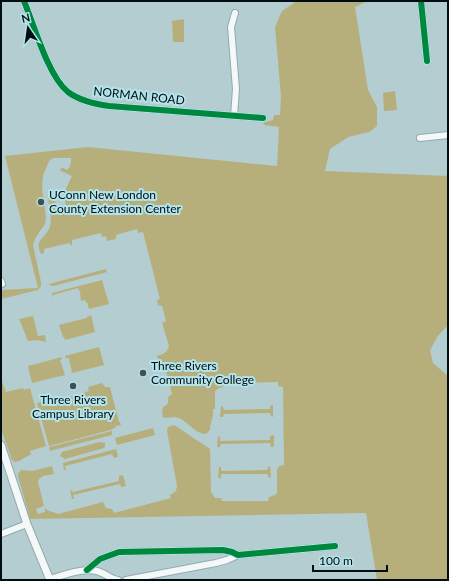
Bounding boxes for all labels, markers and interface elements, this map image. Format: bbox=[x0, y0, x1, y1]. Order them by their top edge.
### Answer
north arrow bbox=[8, 8, 48, 48]
text: N bbox=[20, 10, 31, 25]
street label: NORMAN ROAD bbox=[93, 83, 186, 108]
place label: UConn New London County Extension Center bbox=[49, 187, 182, 216]
marker: UConn New London County Extension Center bbox=[36, 197, 46, 207]
place label: Three Rivers Community College bbox=[151, 358, 254, 387]
marker: Three Rivers Community College bbox=[138, 368, 148, 378]
marker: Three Rivers Campus Library bbox=[68, 381, 78, 391]
place label: Three Rivers Campus Library bbox=[32, 392, 115, 421]
scale bar bbox=[313, 547, 387, 573]
text: 100 m bbox=[319, 553, 353, 568]

